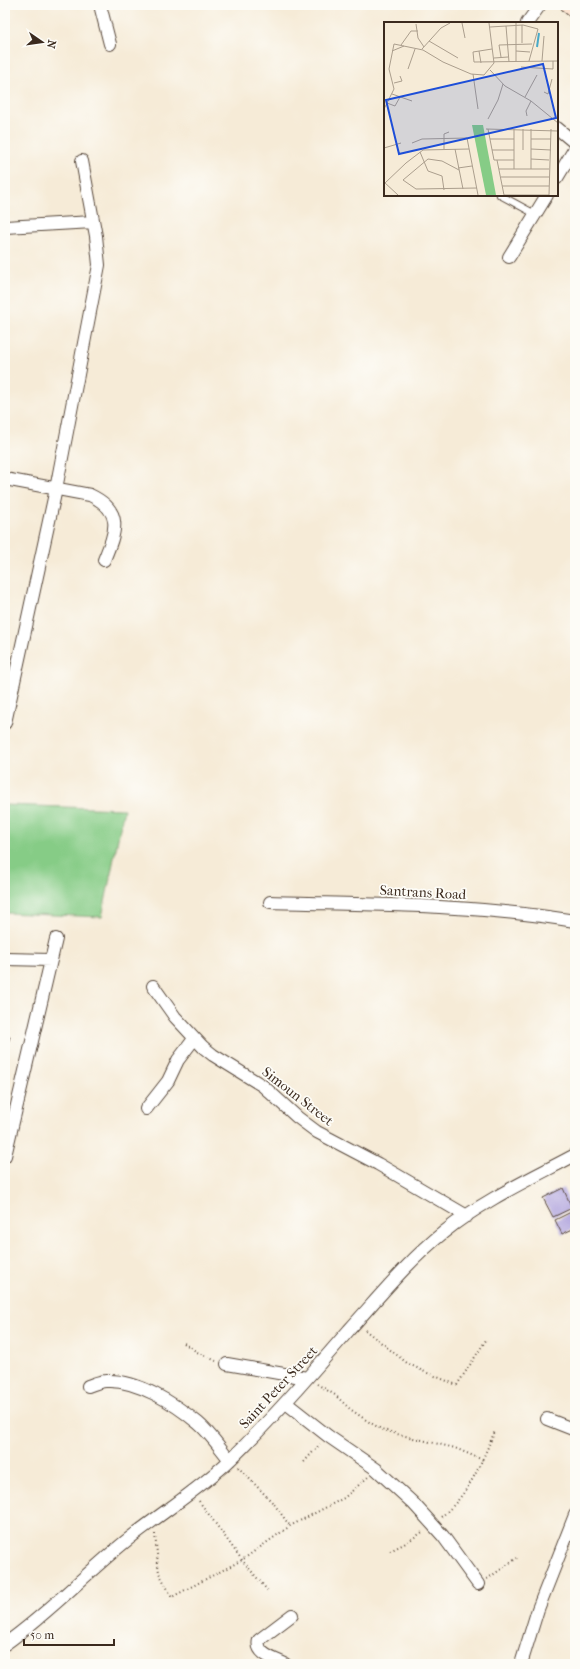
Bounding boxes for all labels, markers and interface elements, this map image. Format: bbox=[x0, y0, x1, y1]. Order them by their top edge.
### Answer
north arrow bbox=[22, 22, 62, 62]
inset map bbox=[384, 22, 558, 196]
text: N bbox=[44, 39, 59, 50]
street label: Santrans Road bbox=[379, 882, 467, 903]
street label: Simoun Street bbox=[259, 1063, 337, 1130]
street label: Saint Peter Street bbox=[236, 1343, 321, 1432]
scale bar bbox=[24, 1621, 114, 1647]
text: 50 m bbox=[30, 1628, 54, 1642]

